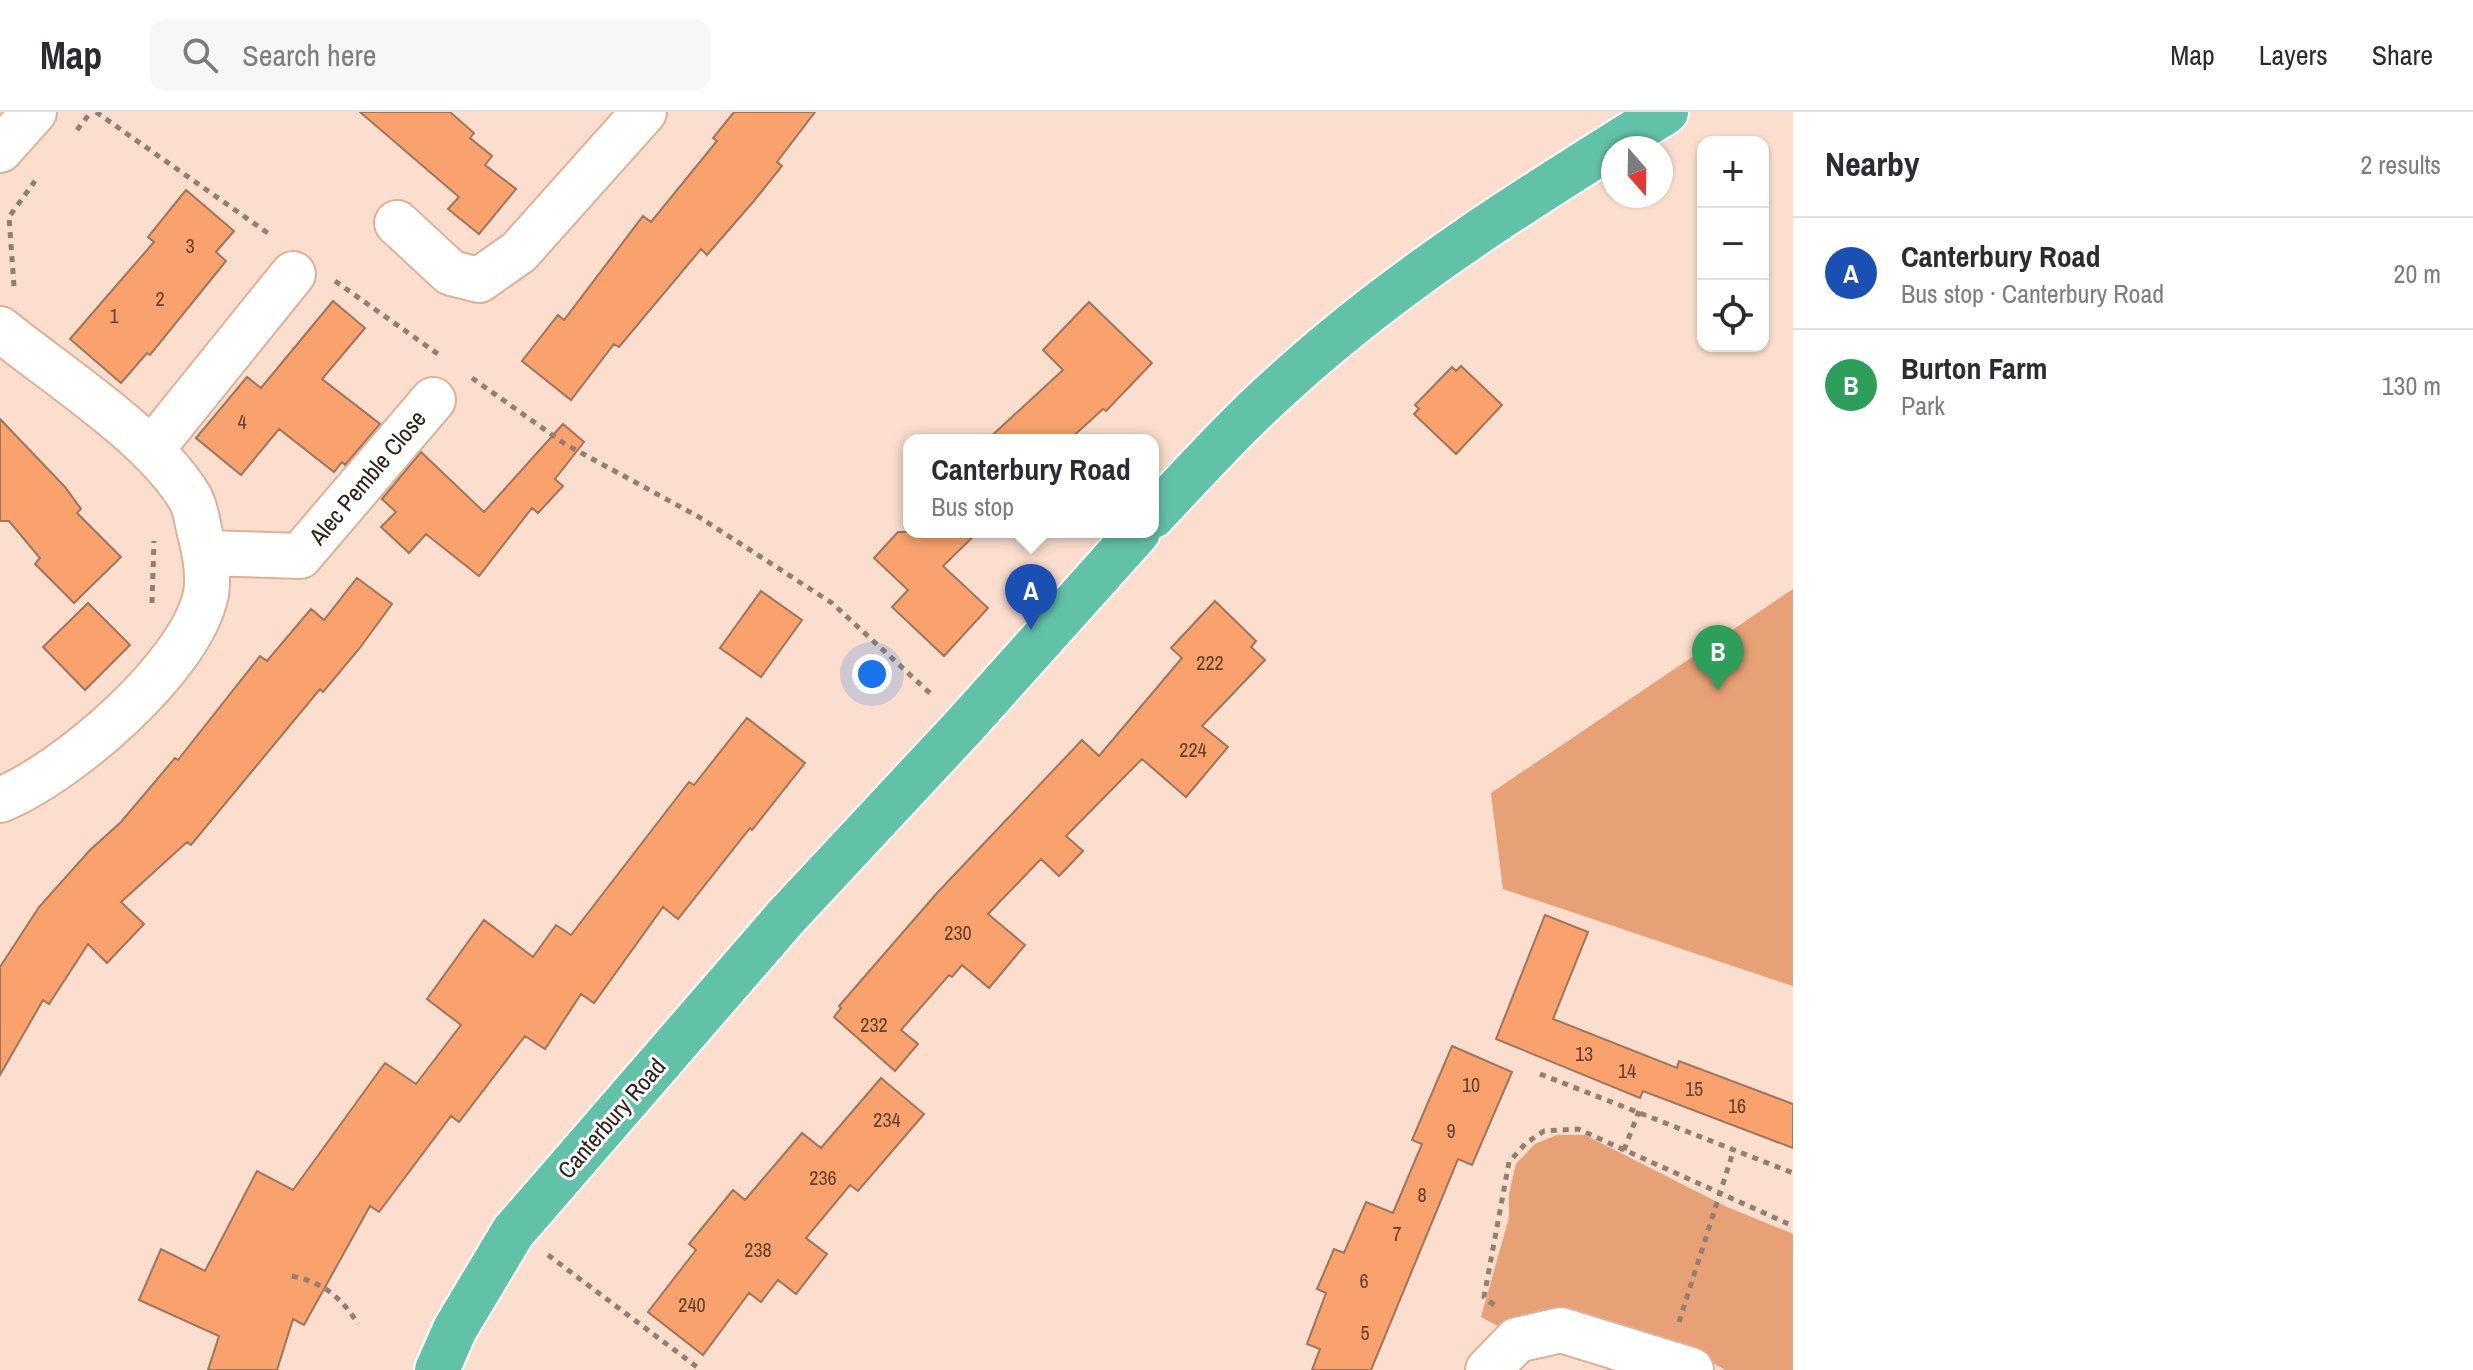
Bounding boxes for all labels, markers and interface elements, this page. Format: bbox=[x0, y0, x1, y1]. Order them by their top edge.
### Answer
search box bbox=[150, 19, 710, 91]
text: Map bbox=[40, 30, 102, 81]
icon: search bbox=[178, 33, 222, 77]
text: Search here bbox=[242, 35, 376, 75]
text: Map bbox=[2170, 36, 2215, 74]
text: Layers bbox=[2259, 36, 2328, 74]
text: Share bbox=[2372, 36, 2433, 74]
north arrow bbox=[1601, 136, 1673, 208]
map controls bbox=[1697, 136, 1769, 352]
button: + bbox=[1697, 136, 1769, 208]
text: Nearby bbox=[1825, 141, 1920, 187]
text: 2 results bbox=[2360, 147, 2441, 182]
button: − bbox=[1697, 208, 1769, 280]
house number: 3 bbox=[185, 232, 195, 259]
text: Canterbury Road bbox=[1901, 236, 2101, 276]
text: A bbox=[1843, 256, 1859, 291]
text: 20 m bbox=[2394, 256, 2441, 291]
text: Bus stop · Canterbury Road bbox=[1901, 276, 2164, 311]
button: locate bbox=[1697, 280, 1769, 352]
house number: 2 bbox=[155, 285, 165, 312]
house number: 1 bbox=[109, 302, 119, 329]
text: Burton Farm bbox=[1901, 348, 2047, 388]
text: B bbox=[1843, 368, 1859, 403]
text: 130 m bbox=[2382, 368, 2441, 403]
text: Park bbox=[1901, 388, 1945, 423]
street label: Alec Pemble Close bbox=[301, 403, 433, 552]
house number: 4 bbox=[237, 408, 247, 435]
popup bbox=[903, 434, 1159, 538]
text: Canterbury Road bbox=[931, 449, 1131, 489]
text: Bus stop bbox=[931, 489, 1014, 524]
pin: A bbox=[1005, 564, 1057, 630]
pin: B bbox=[1692, 625, 1744, 691]
house number: 222 bbox=[1196, 649, 1224, 676]
your location bbox=[852, 654, 892, 694]
house number: 224 bbox=[1179, 736, 1207, 763]
house number: 230 bbox=[944, 919, 972, 946]
house number: 232 bbox=[860, 1011, 888, 1038]
house number: 13 bbox=[1575, 1040, 1593, 1067]
street label: Canterbury Road bbox=[550, 1051, 672, 1185]
house number: 14 bbox=[1618, 1057, 1636, 1084]
house number: 10 bbox=[1462, 1071, 1480, 1098]
house number: 15 bbox=[1685, 1075, 1703, 1102]
house number: 16 bbox=[1728, 1092, 1746, 1119]
house number: 234 bbox=[873, 1106, 901, 1133]
house number: 9 bbox=[1446, 1117, 1456, 1144]
house number: 236 bbox=[809, 1164, 837, 1191]
house number: 8 bbox=[1417, 1181, 1427, 1208]
house number: 7 bbox=[1392, 1220, 1402, 1247]
house number: 238 bbox=[744, 1236, 772, 1263]
house number: 6 bbox=[1359, 1267, 1369, 1294]
house number: 240 bbox=[678, 1291, 706, 1318]
house number: 5 bbox=[1360, 1319, 1370, 1346]

